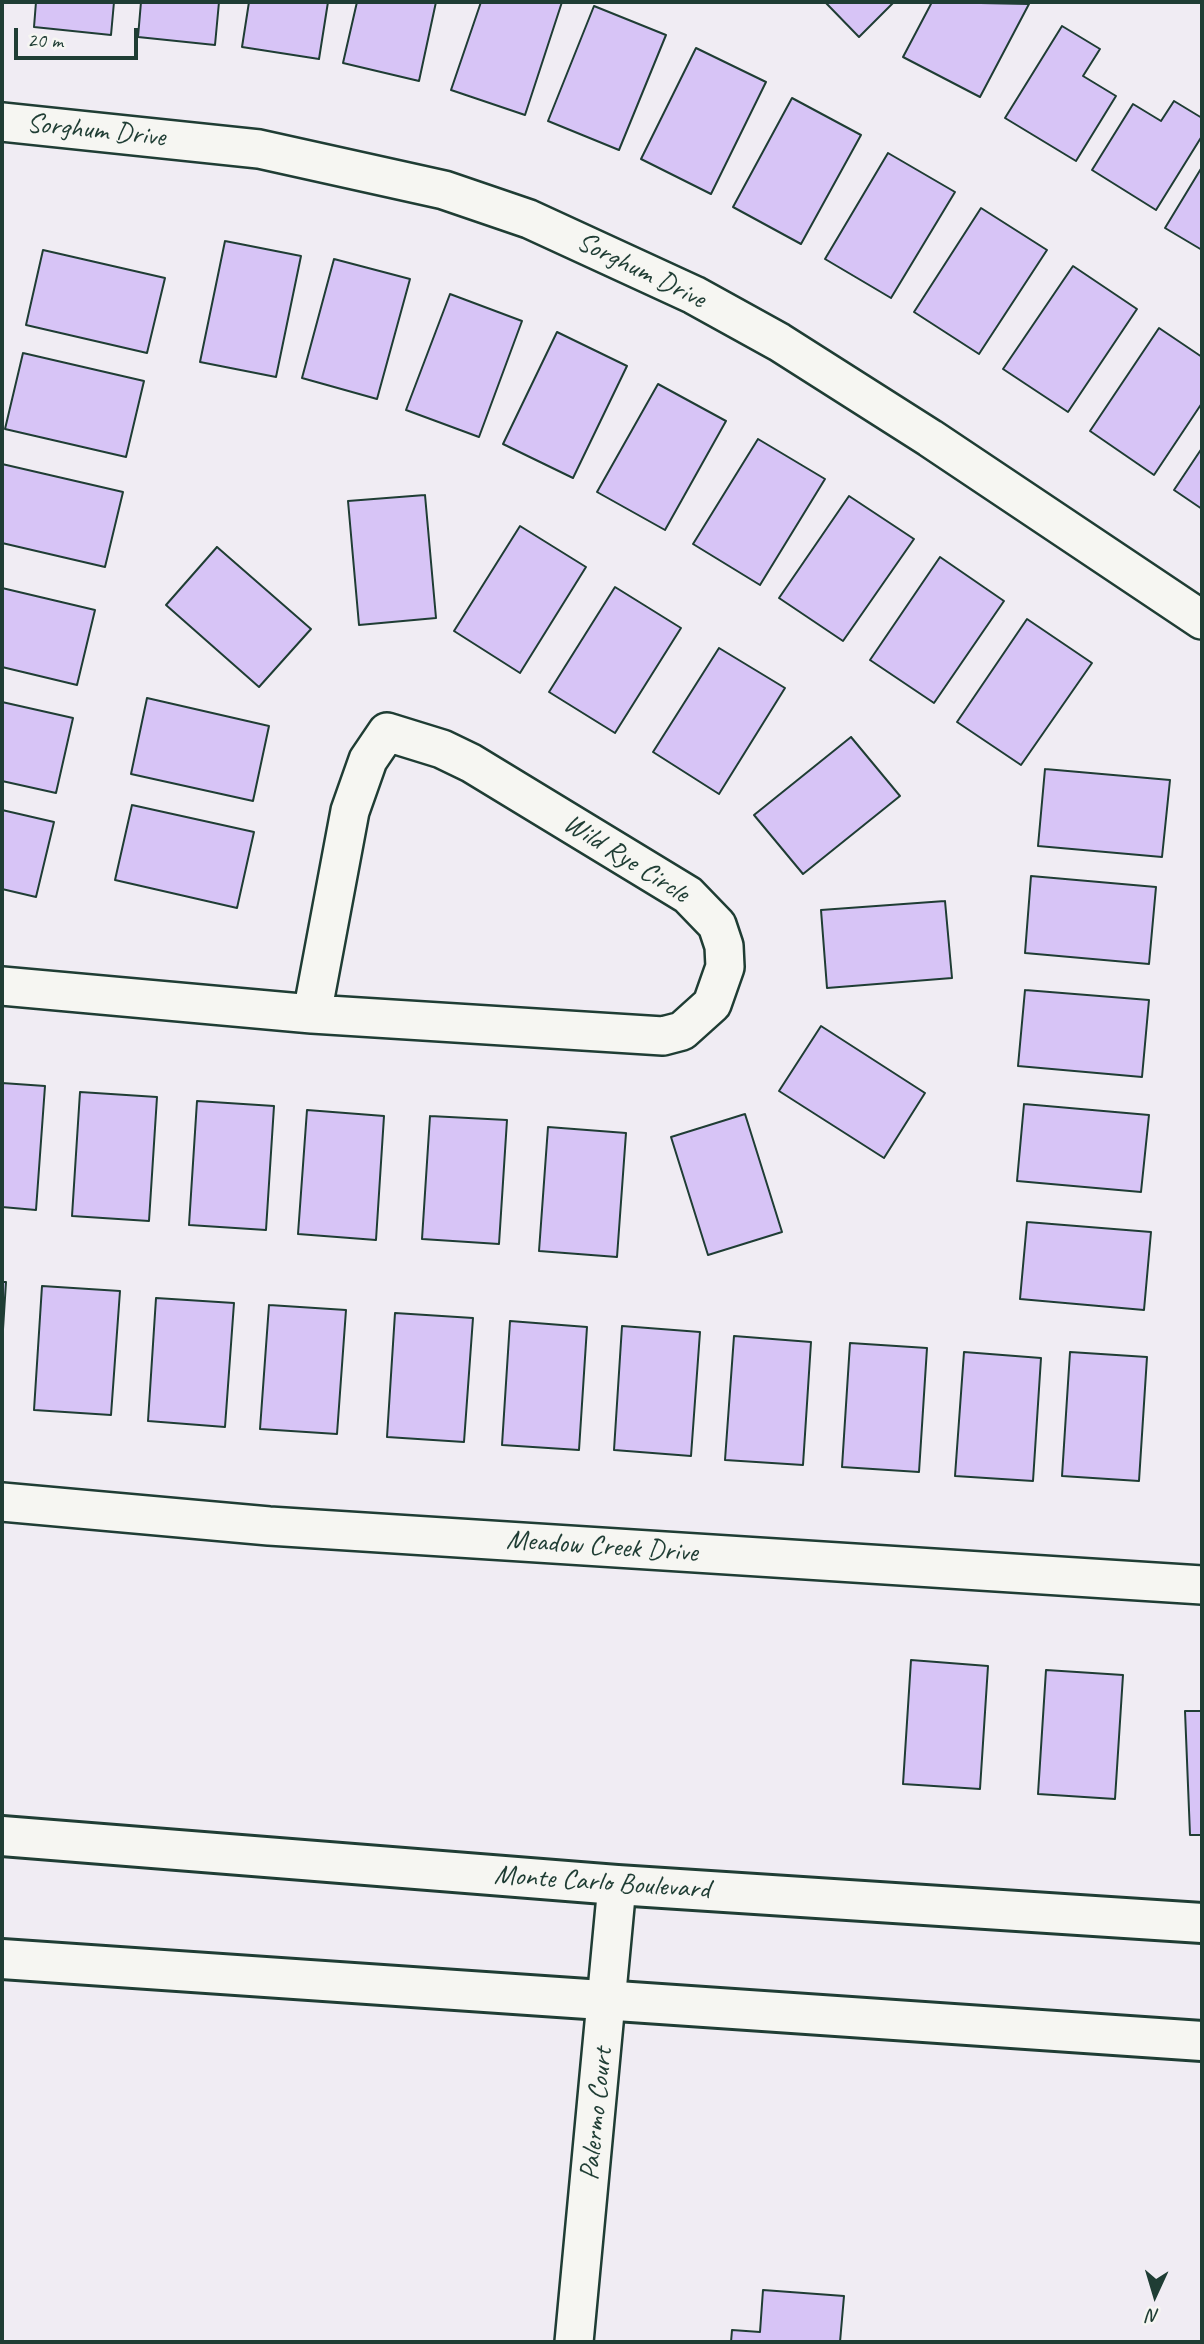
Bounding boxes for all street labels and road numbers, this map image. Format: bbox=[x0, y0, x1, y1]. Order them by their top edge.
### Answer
street label: Sorghum Drive bbox=[25, 107, 167, 155]
street label: Sorghum Drive bbox=[571, 225, 711, 317]
street label: Wild Rye Circle bbox=[557, 807, 695, 911]
street label: Meadow Creek Drive bbox=[505, 1524, 699, 1570]
street label: Monte Carlo Boulevard bbox=[493, 1859, 711, 1907]
street label: Palermo Court bbox=[573, 2046, 621, 2182]

